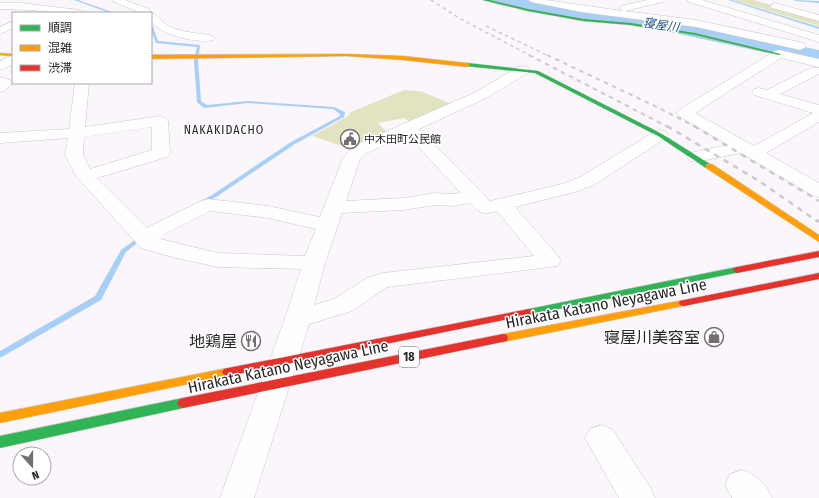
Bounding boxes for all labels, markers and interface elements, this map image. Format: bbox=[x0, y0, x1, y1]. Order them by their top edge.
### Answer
legend bbox=[12, 12, 152, 84]
water label: 寝屋川 bbox=[642, 16, 682, 35]
text: 順調 bbox=[48, 21, 72, 35]
text: 混雑 bbox=[48, 41, 72, 55]
text: 渋滞 bbox=[48, 61, 72, 75]
district label: NAKAKIDACHO bbox=[184, 123, 264, 137]
public building icon: 中木田町公民館 bbox=[339, 128, 361, 150]
place label: 中木田町公民館 bbox=[364, 133, 441, 146]
street label: Hirakata Katano Neyagawa Line bbox=[504, 275, 708, 332]
shop icon: 寝屋川美容室 bbox=[703, 326, 725, 348]
place label: 寝屋川美容室 bbox=[604, 328, 700, 347]
restaurant icon: 地鶏屋 bbox=[240, 330, 262, 352]
place label: 地鶏屋 bbox=[189, 332, 237, 351]
street label: Hirakata Katano Neyagawa Line bbox=[186, 336, 390, 397]
road number: 18 bbox=[399, 347, 419, 367]
north arrow bbox=[12, 446, 52, 486]
text: N bbox=[30, 468, 41, 482]

